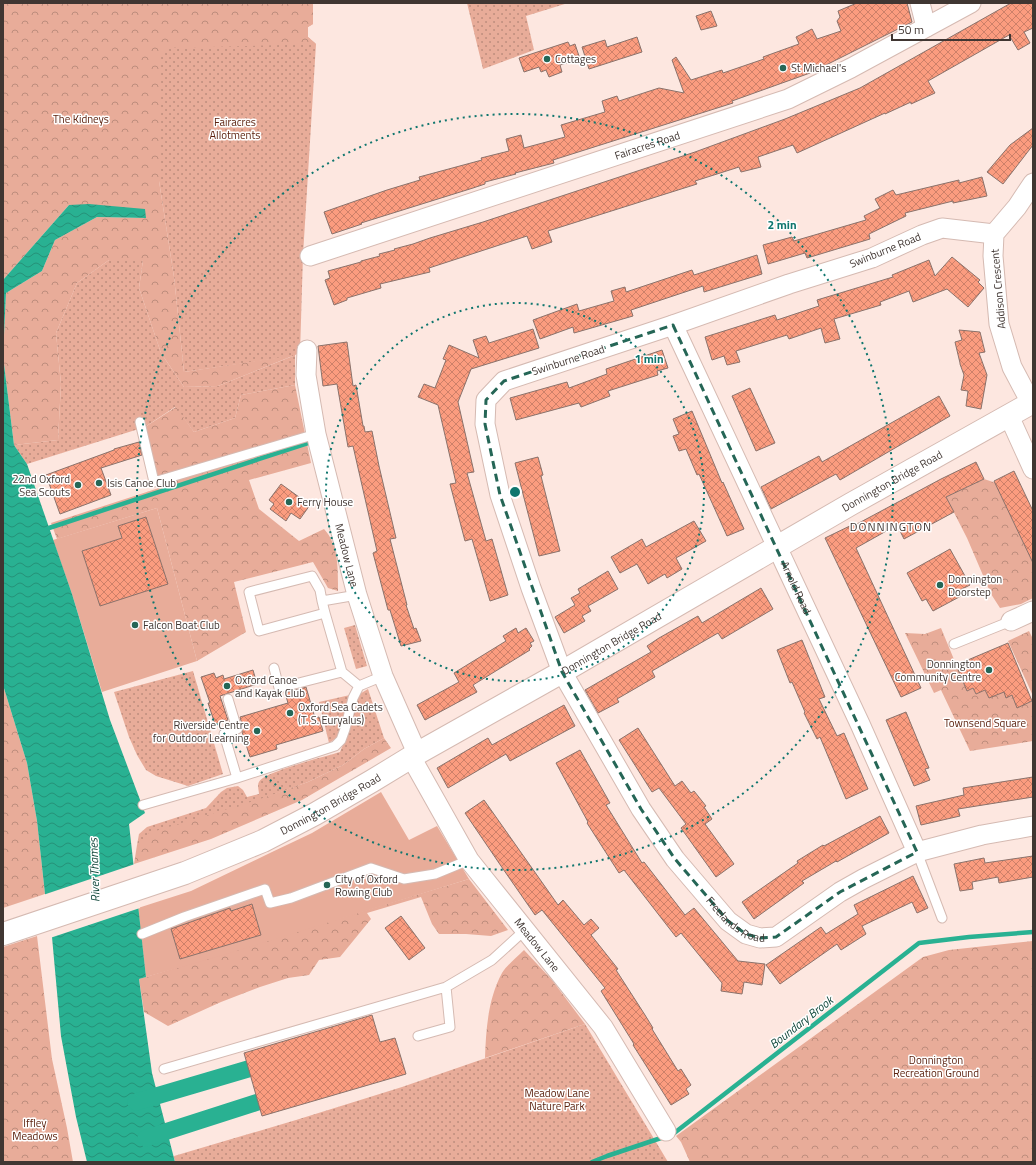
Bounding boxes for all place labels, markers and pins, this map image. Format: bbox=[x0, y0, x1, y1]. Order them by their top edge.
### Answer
place label: Cottages bbox=[555, 51, 596, 67]
marker: Cottages bbox=[542, 54, 552, 64]
place label: St Michael's bbox=[791, 60, 846, 76]
marker: St Michael's bbox=[778, 63, 788, 73]
place label: 22nd Oxford Sea Scouts bbox=[12, 471, 70, 500]
place label: Isis Canoe Club bbox=[107, 475, 176, 491]
marker: Isis Canoe Club bbox=[94, 478, 104, 488]
marker: 22nd Oxford Sea Scouts bbox=[73, 480, 83, 490]
centre of rings bbox=[508, 485, 522, 499]
place label: Ferry House bbox=[297, 494, 354, 510]
marker: Ferry House bbox=[284, 497, 294, 507]
place label: Donnington Doorstep bbox=[948, 571, 1002, 600]
marker: Donnington Doorstep bbox=[935, 580, 945, 590]
place label: Falcon Boat Club bbox=[143, 617, 220, 633]
marker: Falcon Boat Club bbox=[130, 620, 140, 630]
place label: Donnington Community Centre bbox=[895, 656, 981, 685]
marker: Donnington Community Centre bbox=[984, 665, 994, 675]
place label: Oxford Canoe and Kayak Club bbox=[235, 672, 305, 701]
marker: Oxford Canoe and Kayak Club bbox=[222, 681, 232, 691]
place label: Oxford Sea Cadets (T. S. Euryalus) bbox=[298, 699, 383, 728]
marker: Oxford Sea Cadets (T. S. Euryalus) bbox=[285, 708, 295, 718]
place label: Riverside Centre for Outdoor Learning bbox=[153, 717, 249, 746]
marker: Riverside Centre for Outdoor Learning bbox=[252, 726, 262, 736]
place label: City of Oxford Rowing Club bbox=[335, 871, 398, 900]
marker: City of Oxford Rowing Club bbox=[322, 880, 332, 890]

